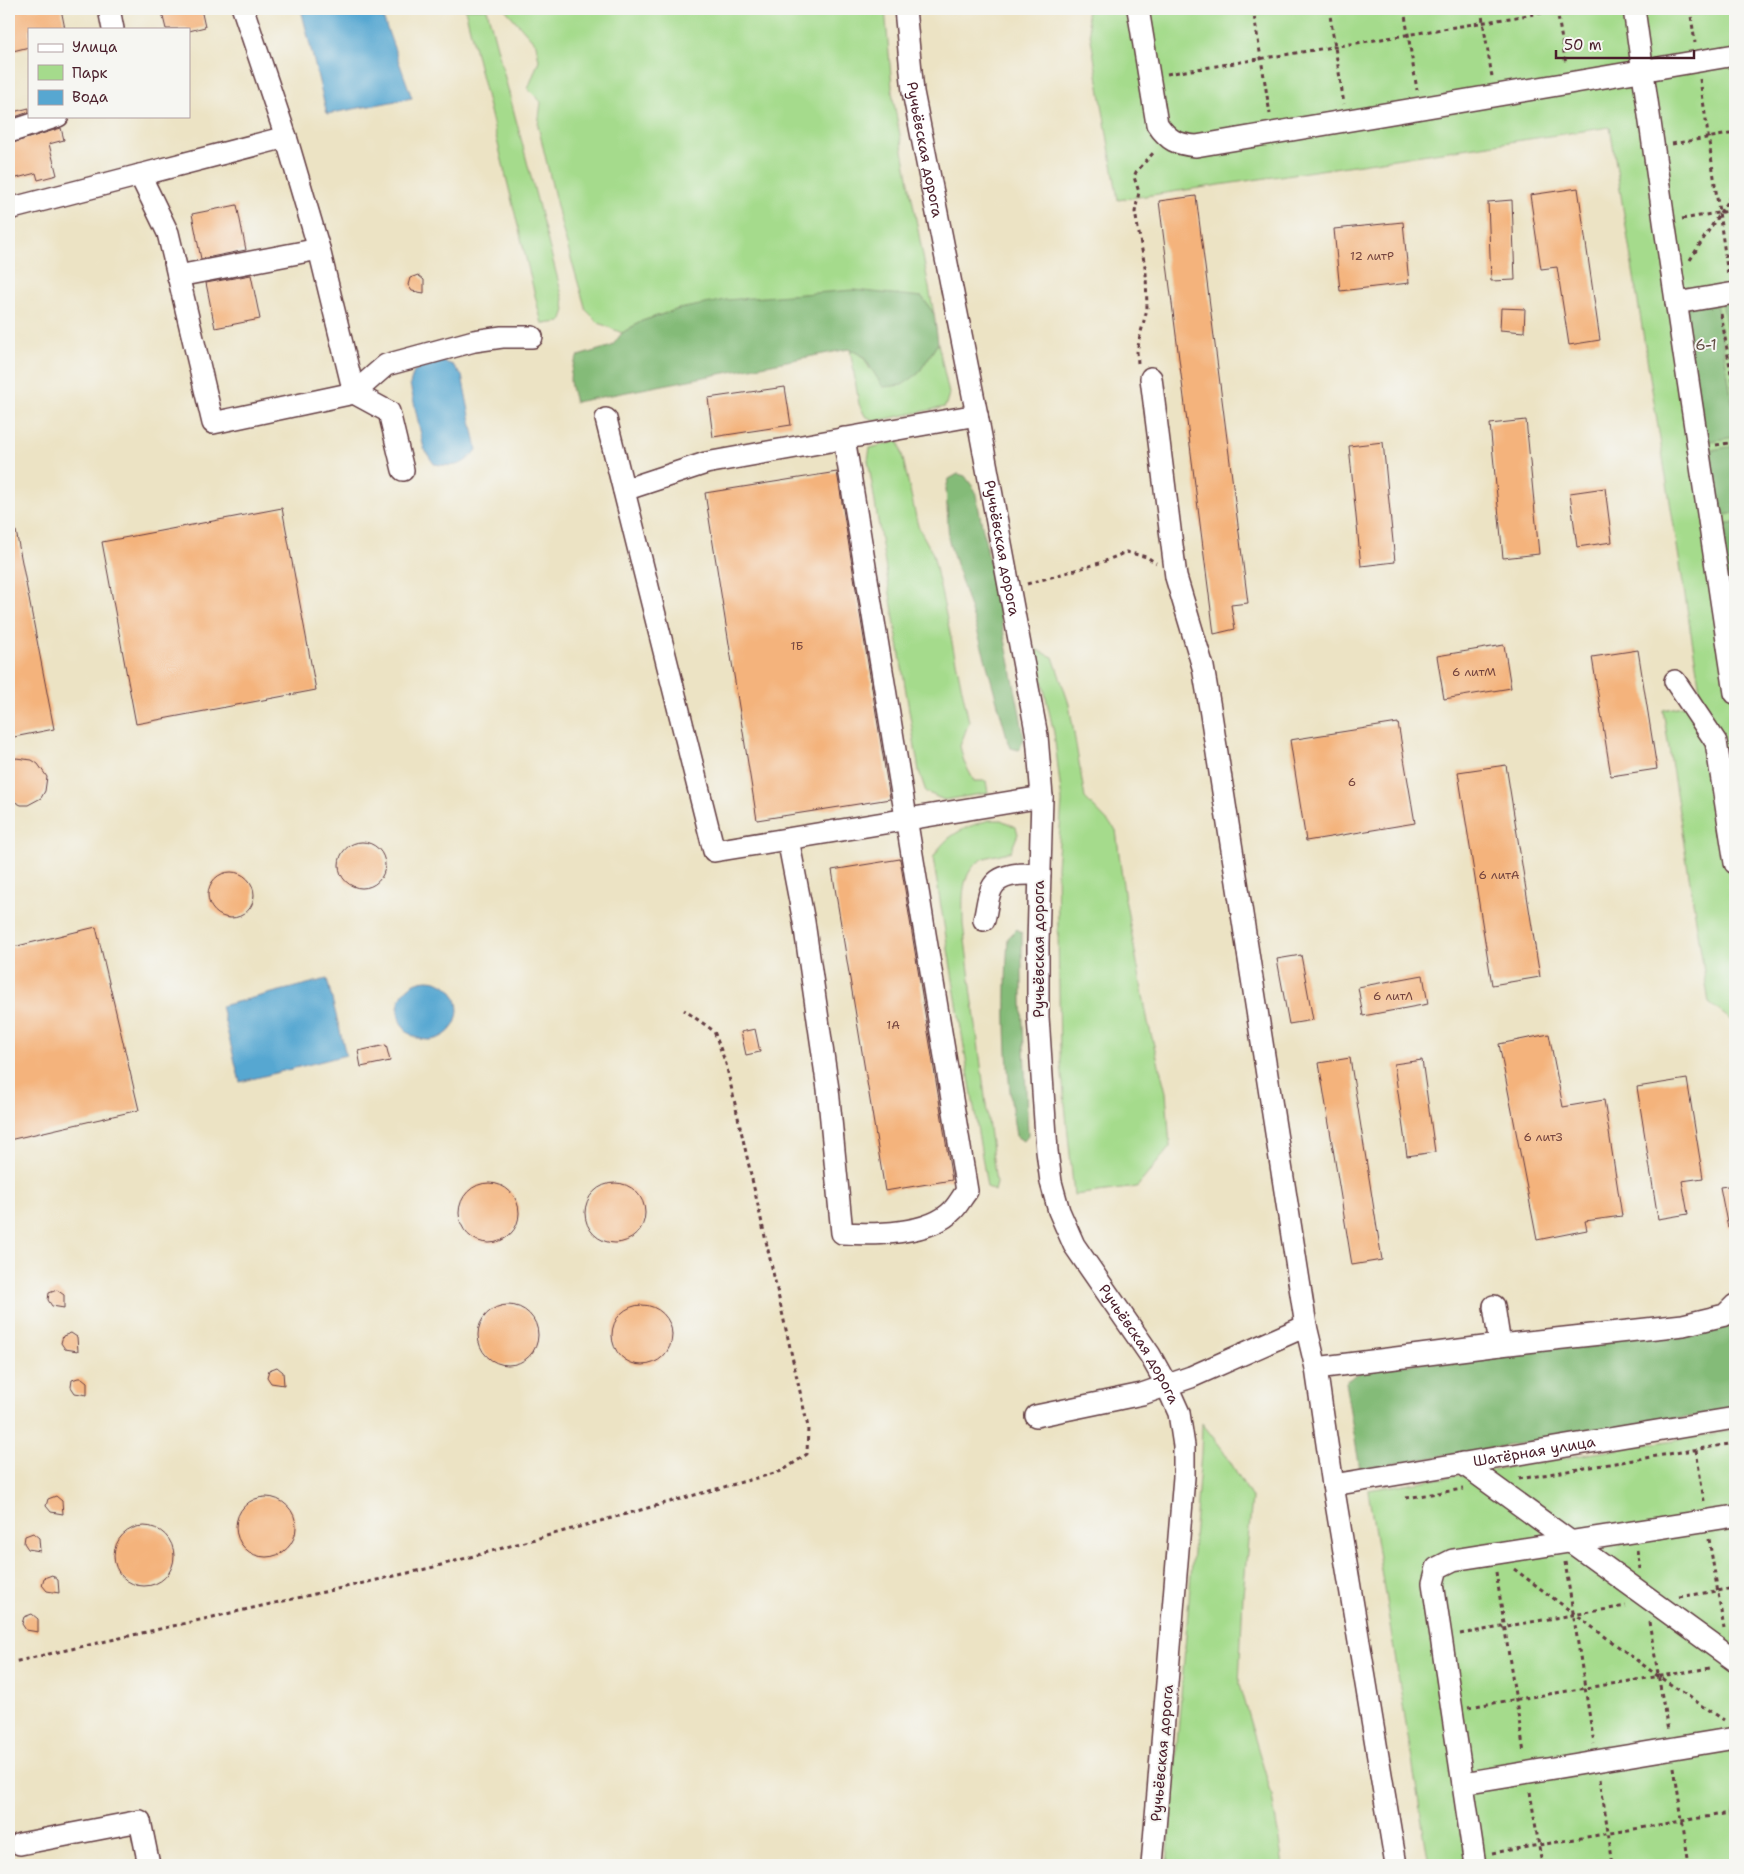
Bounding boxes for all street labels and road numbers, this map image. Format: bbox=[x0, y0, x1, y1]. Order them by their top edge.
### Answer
street label: Ручьёвская дорога bbox=[902, 81, 948, 220]
street label: Ручьёвская дорога bbox=[979, 478, 1024, 618]
street label: Ручьёвская дорога bbox=[1029, 879, 1049, 1018]
street label: Ручьёвская дорога bbox=[1094, 1280, 1184, 1408]
street label: Шатёрная улица bbox=[1472, 1431, 1597, 1471]
street label: Ручьёвская дорога bbox=[1146, 1683, 1178, 1822]

